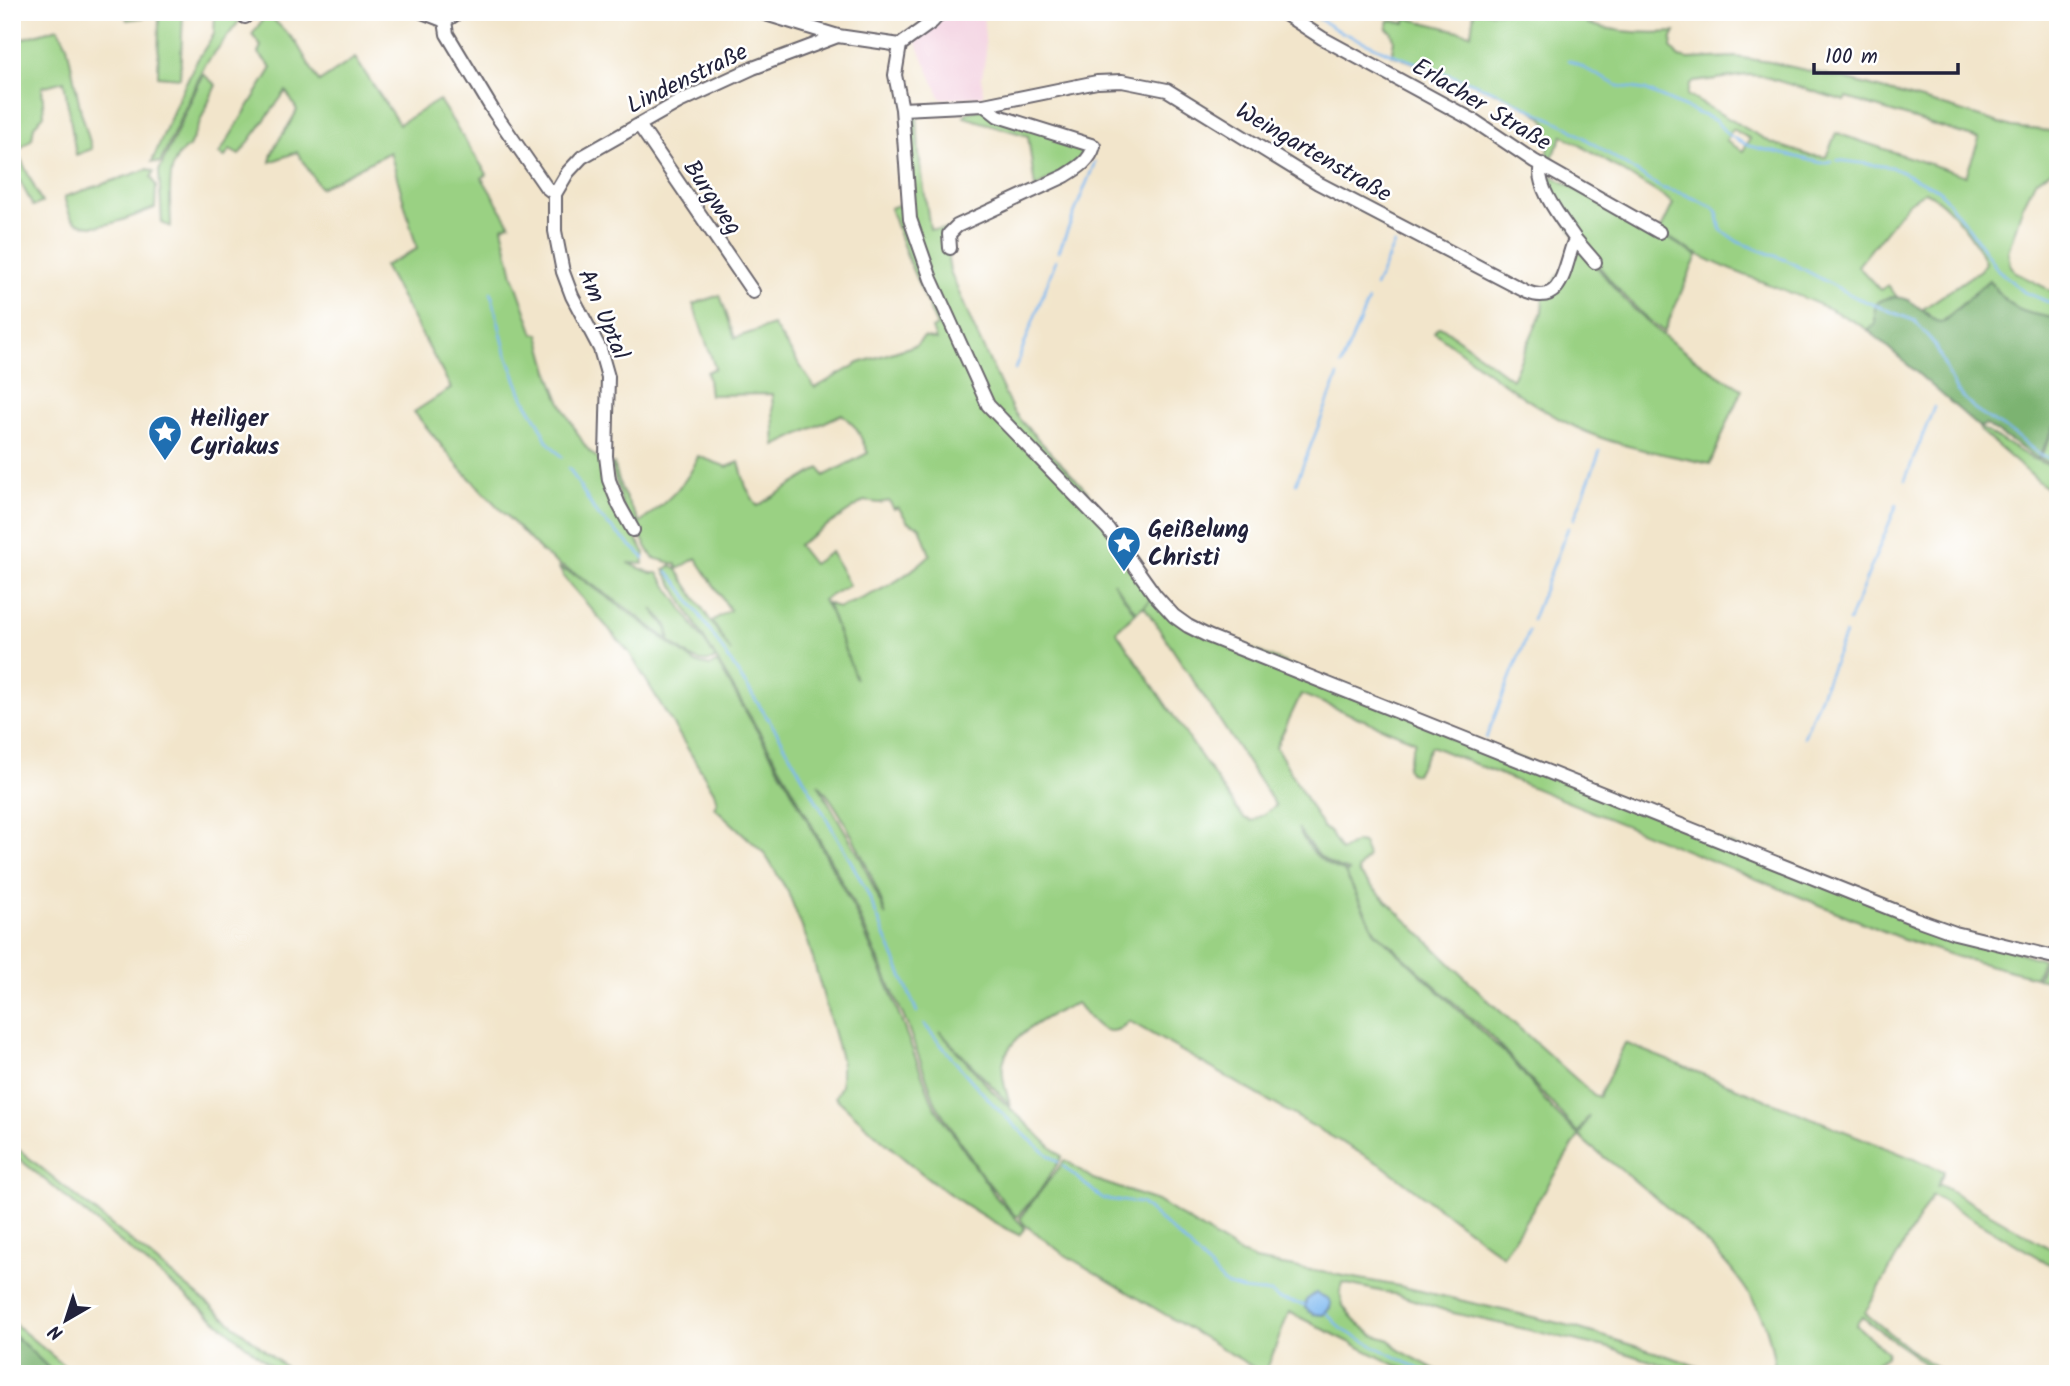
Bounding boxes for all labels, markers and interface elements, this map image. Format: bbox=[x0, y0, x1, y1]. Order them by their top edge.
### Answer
scale bar bbox=[1814, 32, 1958, 76]
street label: Lindenstraße bbox=[620, 33, 755, 126]
text: 100 m bbox=[1825, 41, 1878, 74]
street label: Erlacher Straße bbox=[1404, 48, 1559, 163]
street label: Weingartenstraße bbox=[1228, 93, 1399, 214]
street label: Burgweg bbox=[672, 152, 752, 244]
street label: Am Uptal bbox=[566, 263, 639, 366]
place label: Heiliger Cyriakus bbox=[190, 400, 279, 467]
place icon: Heiliger Cyriakus bbox=[146, 413, 184, 462]
place label: Geißelung Christi bbox=[1148, 511, 1249, 578]
place icon: Geißelung Christi bbox=[1105, 524, 1143, 573]
north arrow bbox=[32, 1284, 102, 1354]
text: N bbox=[42, 1316, 71, 1347]

